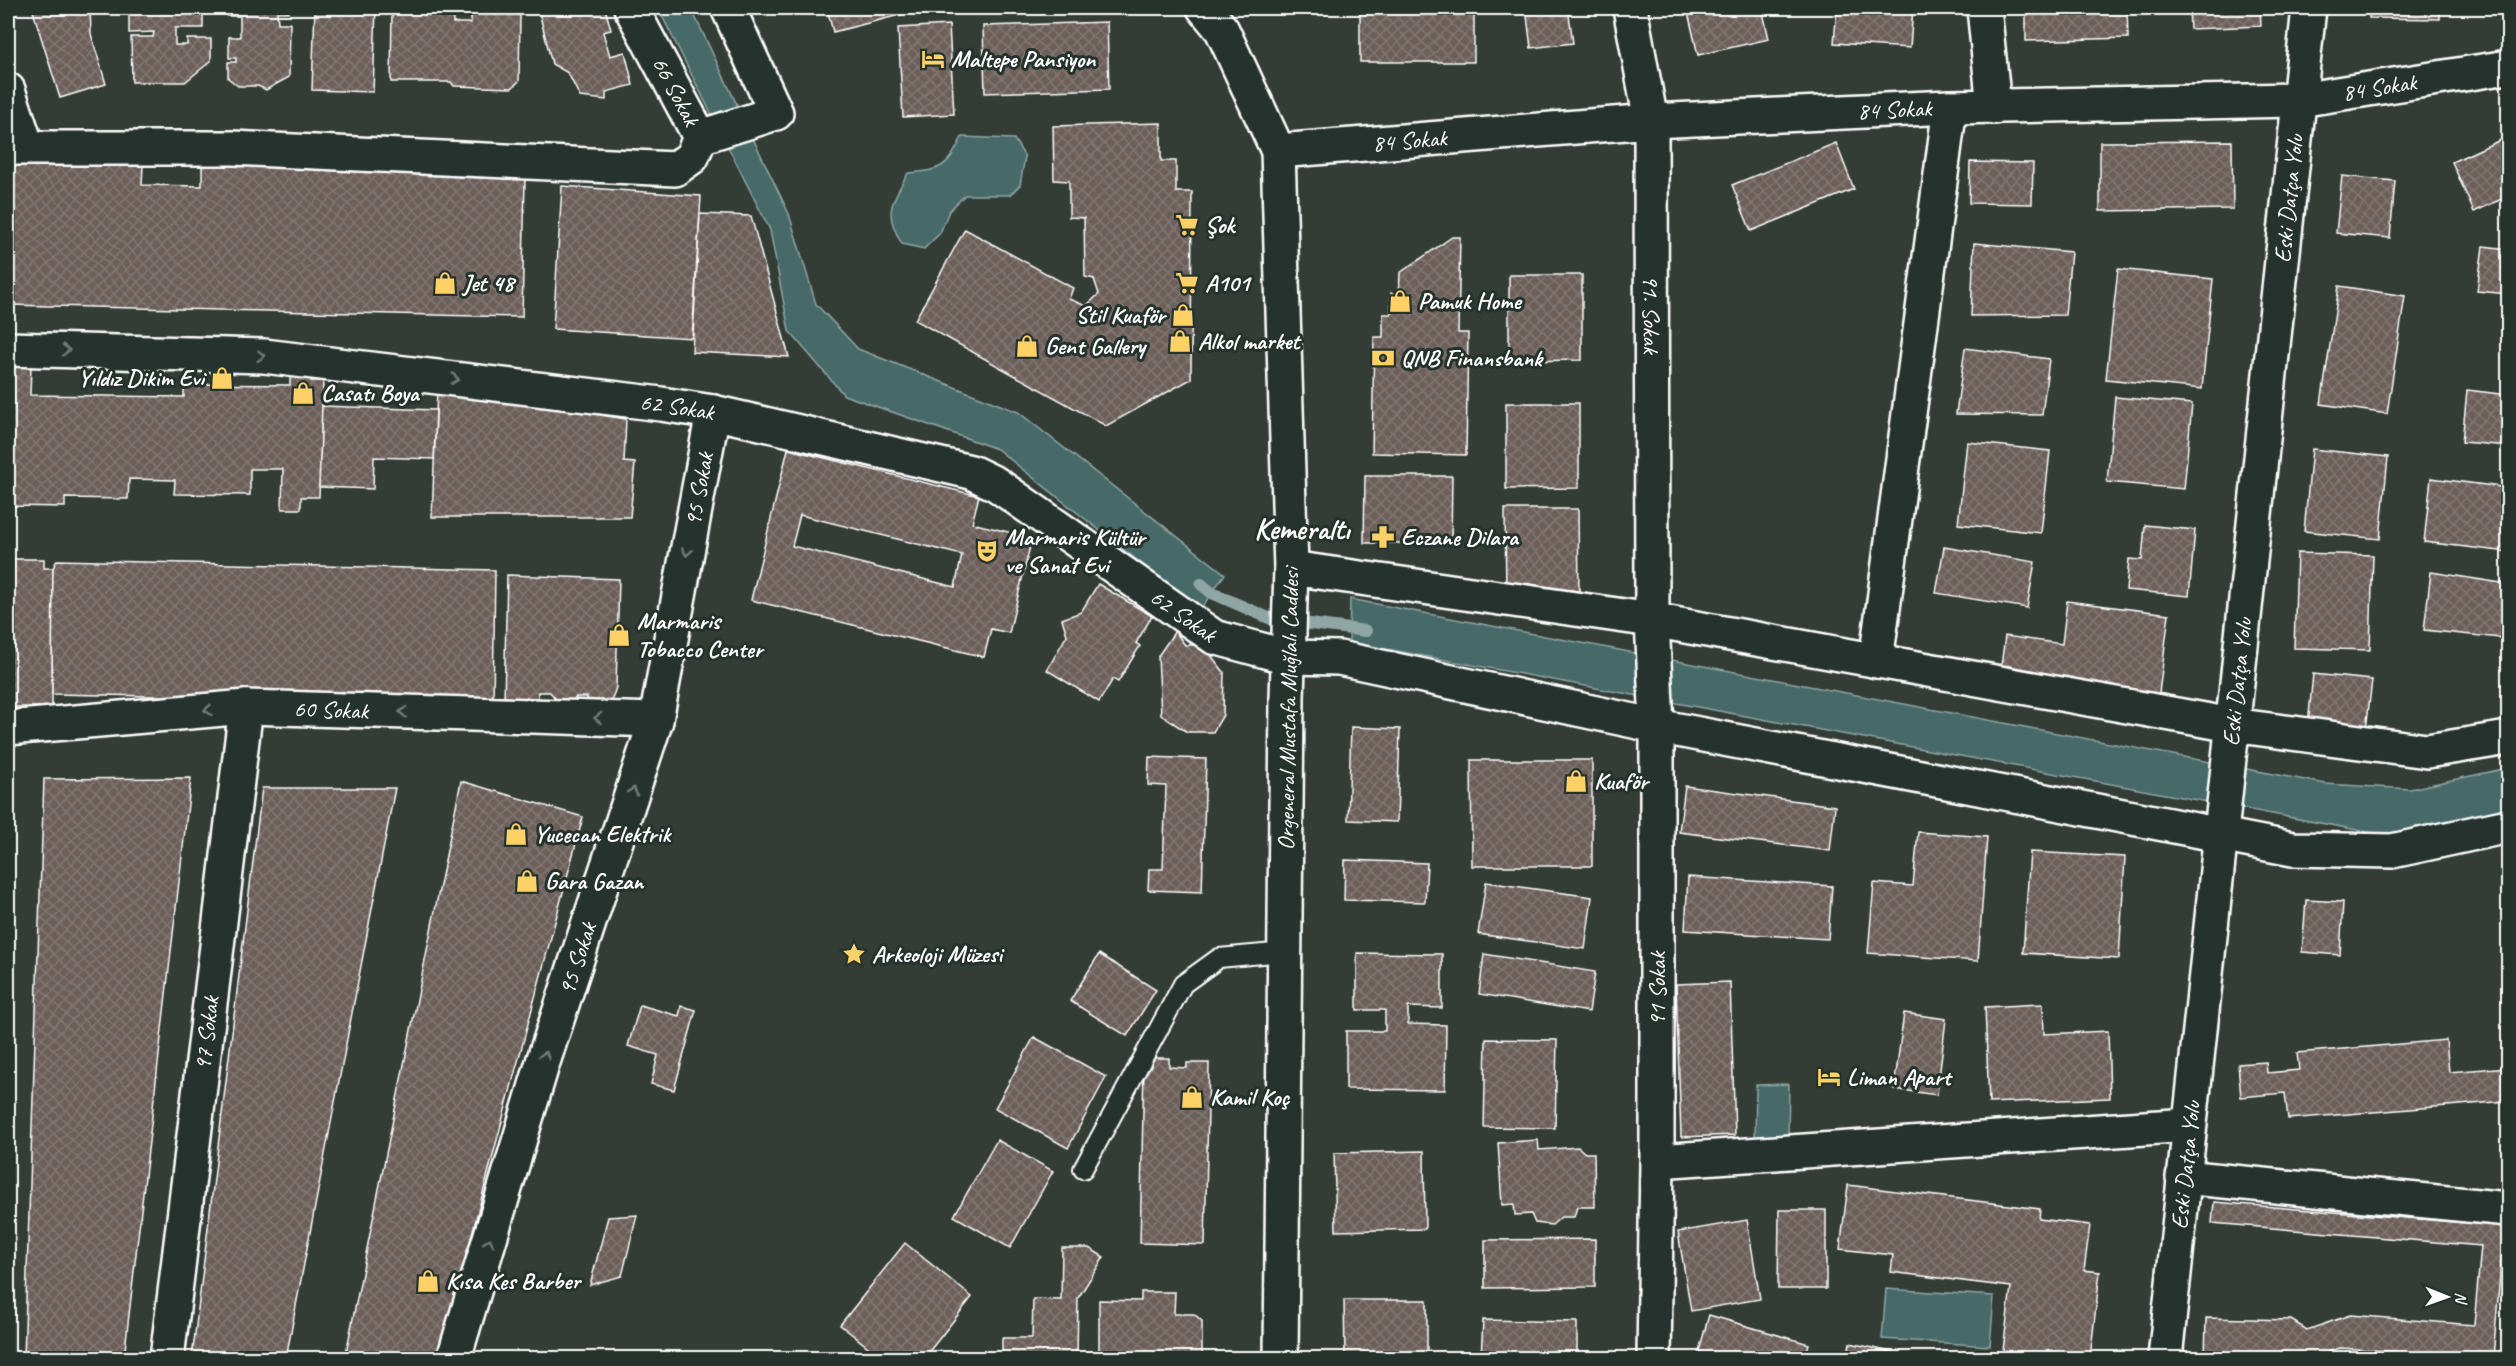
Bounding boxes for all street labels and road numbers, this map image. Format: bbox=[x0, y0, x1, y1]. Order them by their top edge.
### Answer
street label: 66 Sokak bbox=[645, 51, 708, 133]
street label: 84 Sokak bbox=[2340, 66, 2421, 108]
street label: 84 Sokak bbox=[1857, 93, 1935, 126]
street label: 84 Sokak bbox=[1371, 122, 1450, 158]
street label: Eski Datça Yolu bbox=[2267, 131, 2311, 264]
street label: 91. Sokak bbox=[1636, 274, 1666, 356]
street label: 62 Sokak bbox=[638, 387, 718, 427]
street label: 95 Sokak bbox=[677, 448, 721, 529]
street label: Orgeneral Mustafa Muğlalı Caddesi bbox=[1271, 564, 1306, 851]
street label: 62 Sokak bbox=[1144, 582, 1224, 650]
street label: Eski Datça Yolu bbox=[2215, 614, 2259, 747]
street label: 60 Sokak bbox=[293, 694, 371, 726]
street label: 95 Sokak bbox=[551, 916, 604, 999]
street label: 91 Sokak bbox=[1642, 950, 1672, 1026]
street label: 97 Sokak bbox=[187, 992, 226, 1072]
street label: Eski Datça Yolu bbox=[2164, 1098, 2208, 1231]

